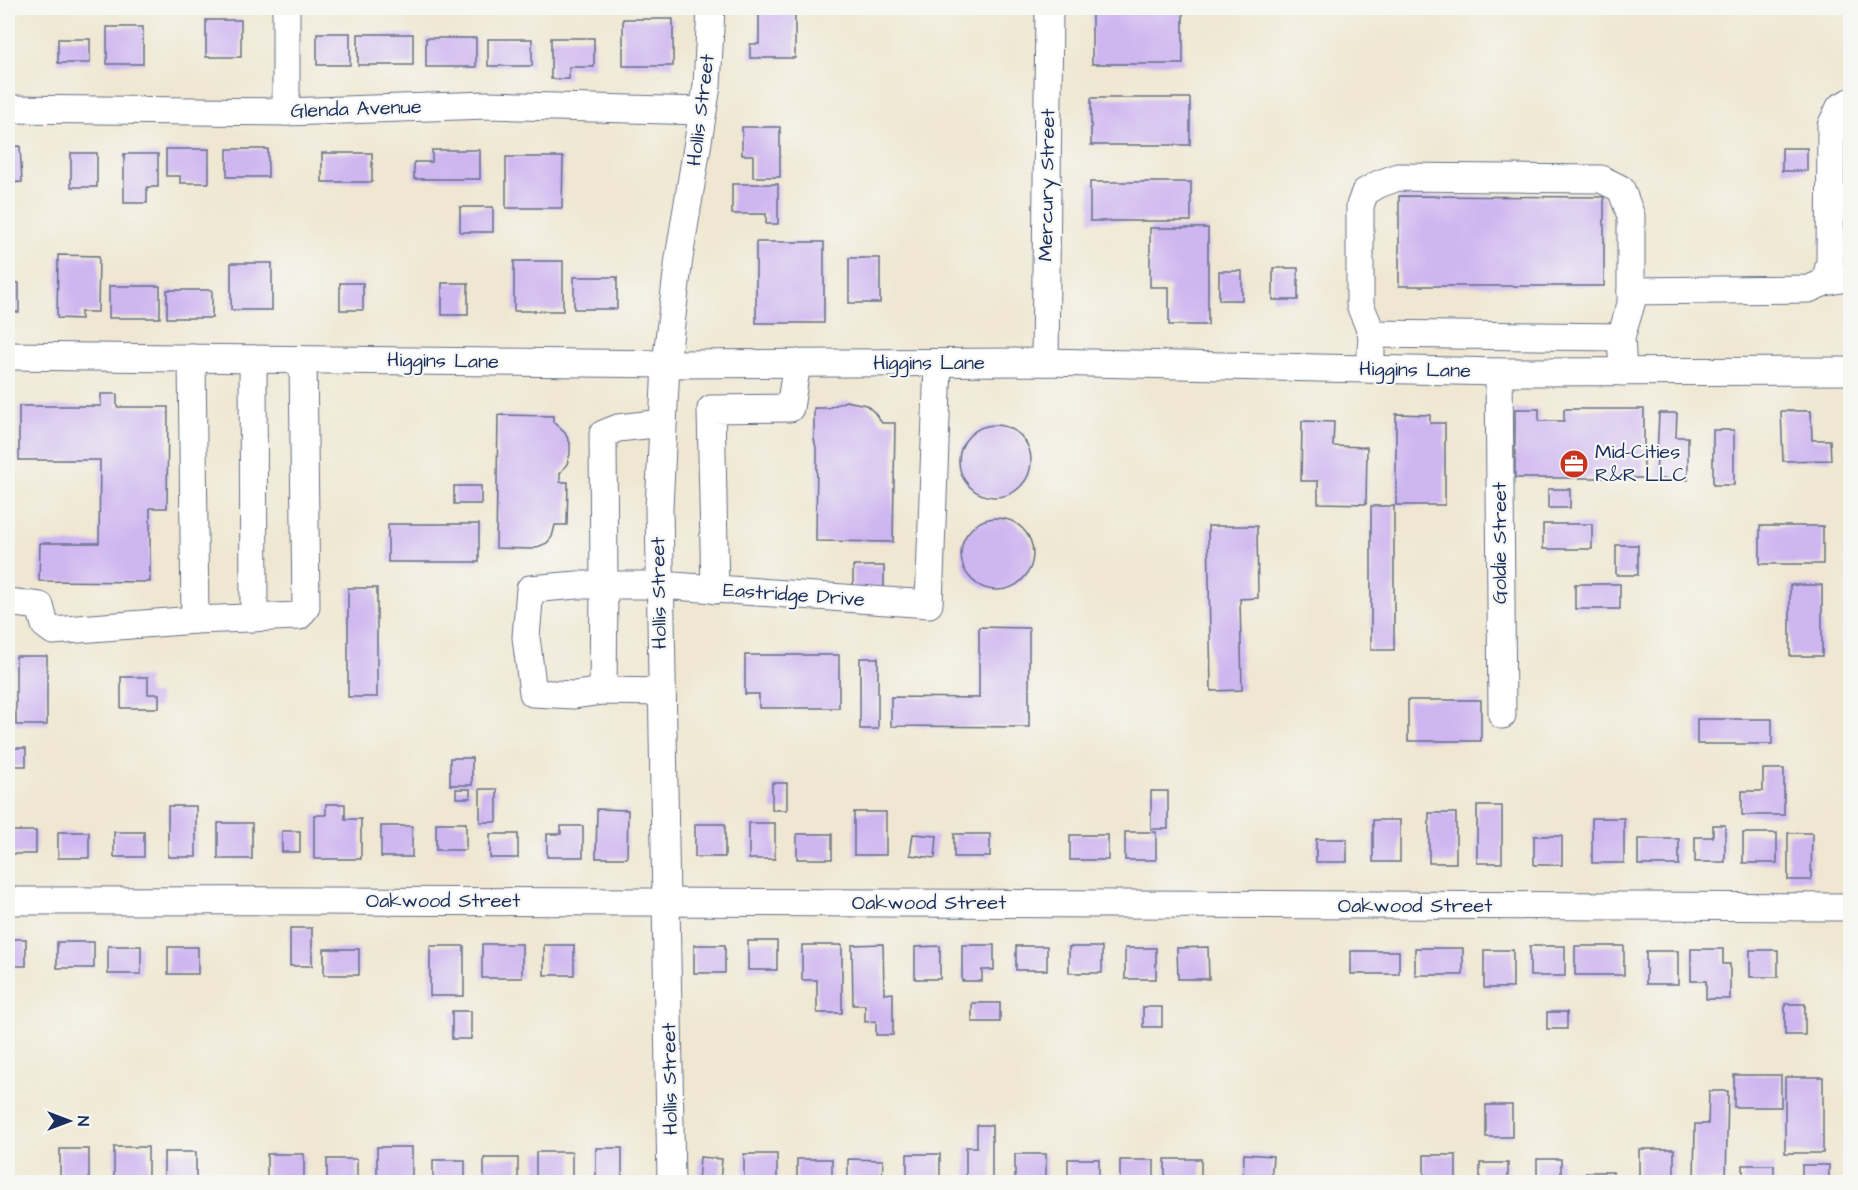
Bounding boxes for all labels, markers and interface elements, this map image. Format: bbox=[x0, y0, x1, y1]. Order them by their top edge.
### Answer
street label: Hollis Street bbox=[680, 53, 722, 167]
street label: Glenda Avenue bbox=[290, 93, 422, 125]
street label: Mercury Street bbox=[1032, 108, 1063, 262]
street label: Higgins Lane bbox=[387, 346, 499, 377]
street label: Higgins Lane bbox=[873, 349, 985, 378]
street label: Higgins Lane bbox=[1359, 355, 1471, 386]
place label: Mid-Cities R&R LLC bbox=[1595, 438, 1687, 489]
office icon: Mid-Cities R&R LLC bbox=[1558, 448, 1590, 480]
street label: Goldie Street bbox=[1486, 482, 1514, 604]
street label: Hollis Street bbox=[644, 537, 674, 649]
street label: Eastridge Drive bbox=[722, 576, 866, 615]
street label: Oakwood Street bbox=[366, 887, 520, 915]
street label: Oakwood Street bbox=[852, 889, 1006, 917]
street label: Oakwood Street bbox=[1338, 892, 1492, 920]
street label: Hollis Street bbox=[655, 1023, 685, 1135]
north arrow bbox=[39, 1091, 99, 1151]
text: N bbox=[72, 1116, 94, 1126]

